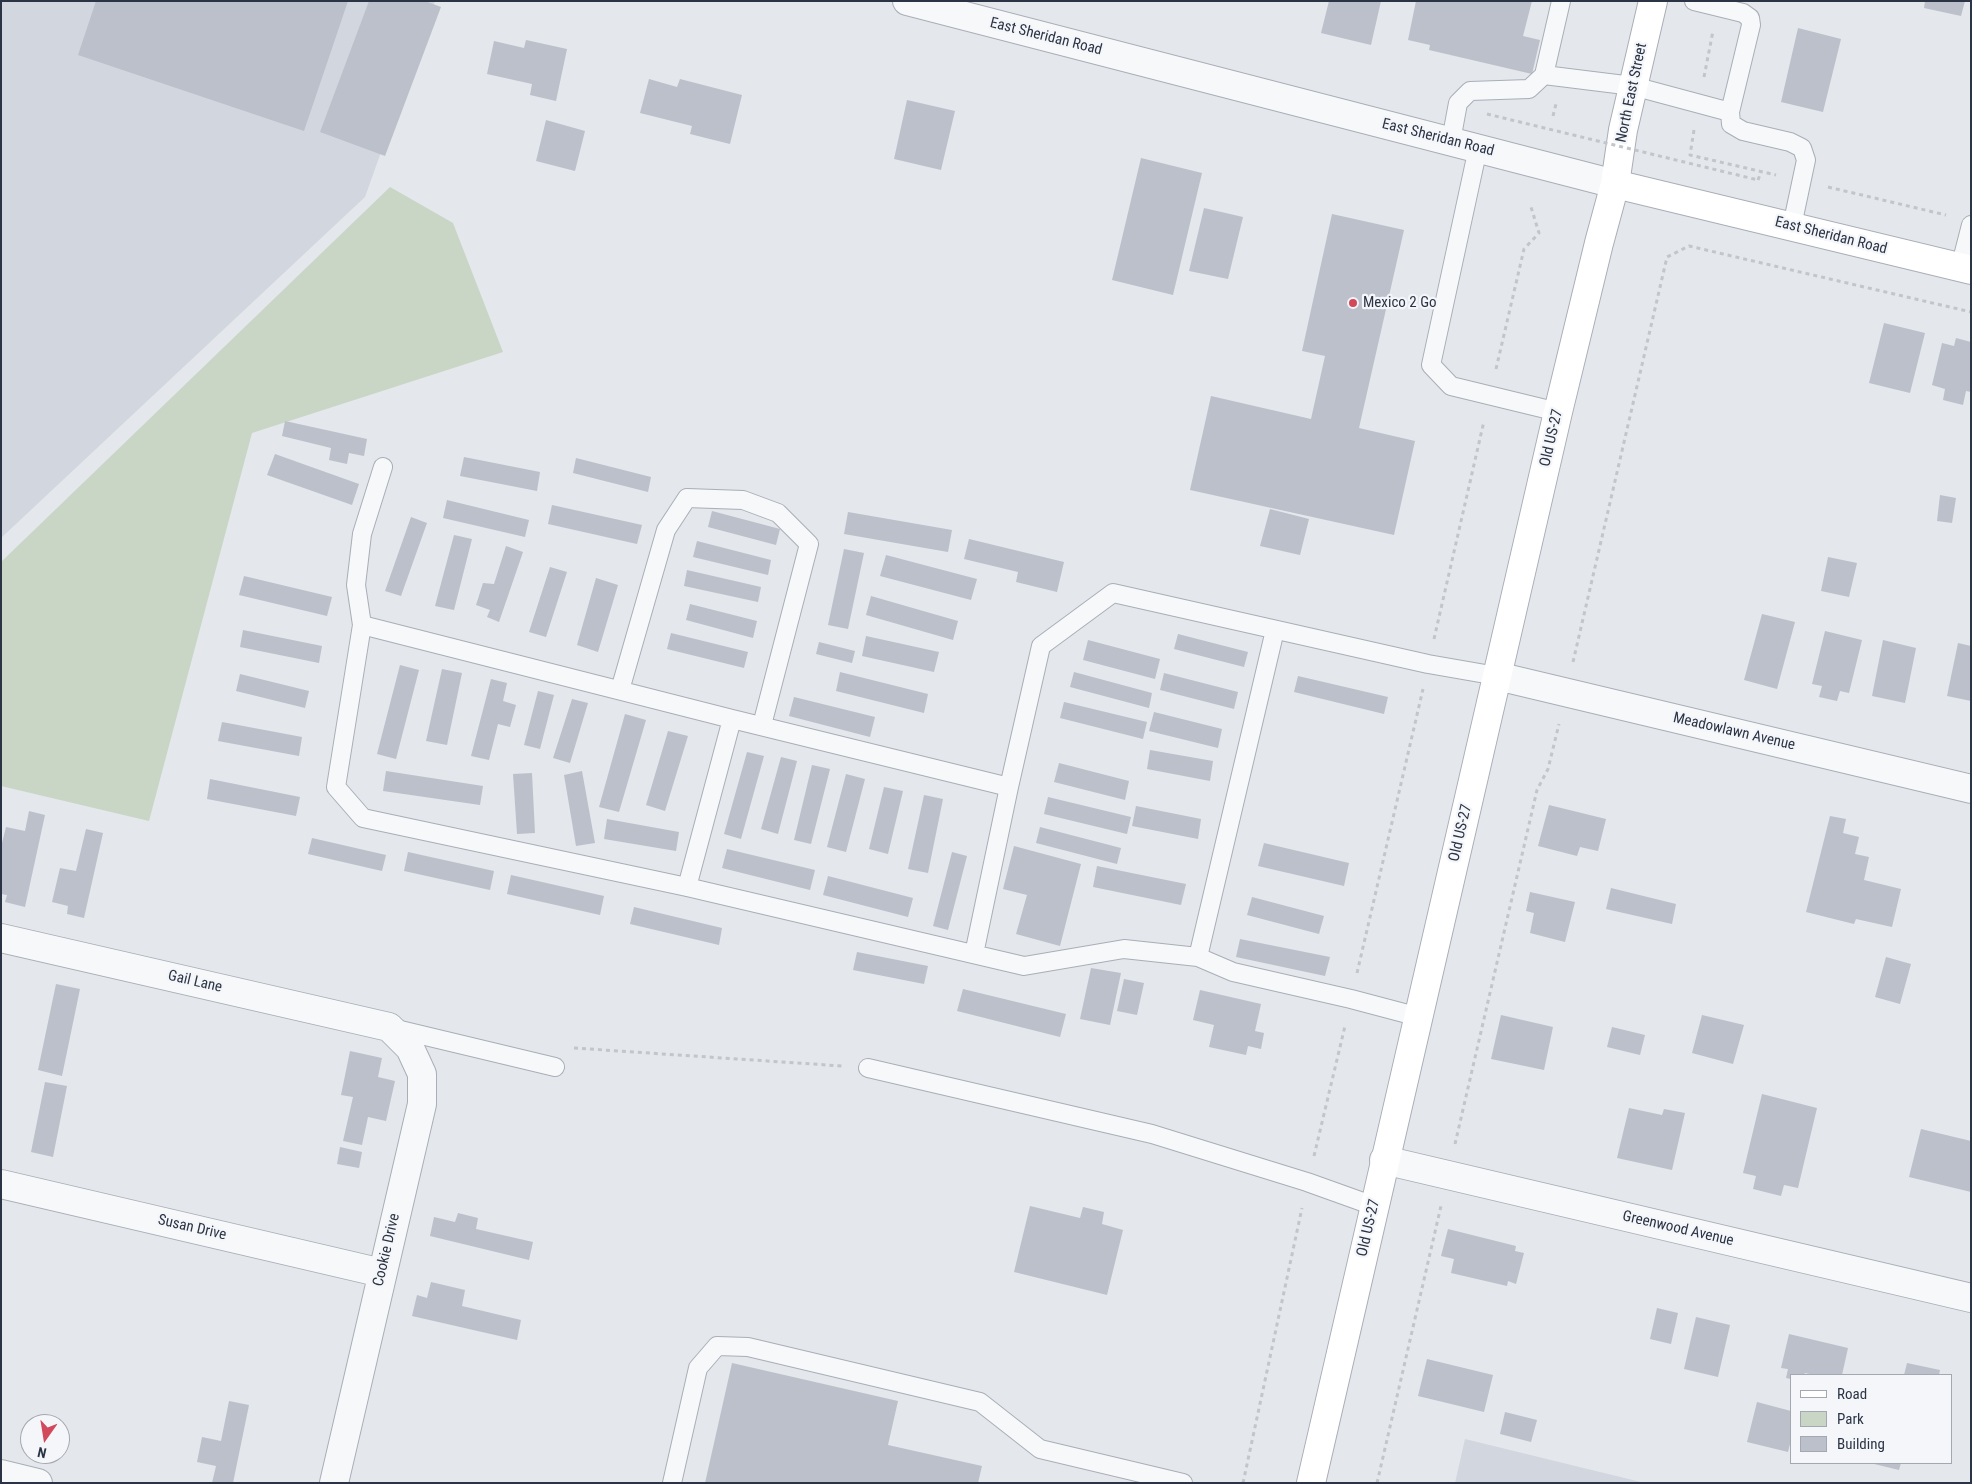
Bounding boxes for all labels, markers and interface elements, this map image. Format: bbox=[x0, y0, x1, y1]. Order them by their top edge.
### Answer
street label: East Sheridan Road bbox=[988, 14, 1104, 60]
street label: North East Street bbox=[1613, 42, 1651, 144]
street label: East Sheridan Road bbox=[1380, 115, 1496, 161]
street label: East Sheridan Road bbox=[1773, 213, 1889, 259]
place label: Mexico 2 Go bbox=[1363, 294, 1437, 312]
marker: Mexico 2 Go bbox=[1347, 297, 1359, 309]
street label: Old US-27 bbox=[1537, 408, 1567, 468]
street label: Meadowlawn Avenue bbox=[1671, 709, 1797, 755]
street label: Old US-27 bbox=[1446, 803, 1476, 863]
street label: Gail Lane bbox=[166, 967, 224, 997]
street label: Old US-27 bbox=[1354, 1198, 1384, 1258]
street label: Greenwood Avenue bbox=[1621, 1207, 1735, 1251]
street label: Susan Drive bbox=[156, 1211, 228, 1245]
street label: Cookie Drive bbox=[370, 1212, 404, 1288]
legend bbox=[1790, 1374, 1952, 1464]
text: Road bbox=[1837, 1385, 1867, 1403]
text: Park bbox=[1837, 1410, 1864, 1428]
north arrow bbox=[20, 1414, 70, 1464]
text: Building bbox=[1837, 1435, 1885, 1453]
text: N bbox=[36, 1444, 48, 1461]

